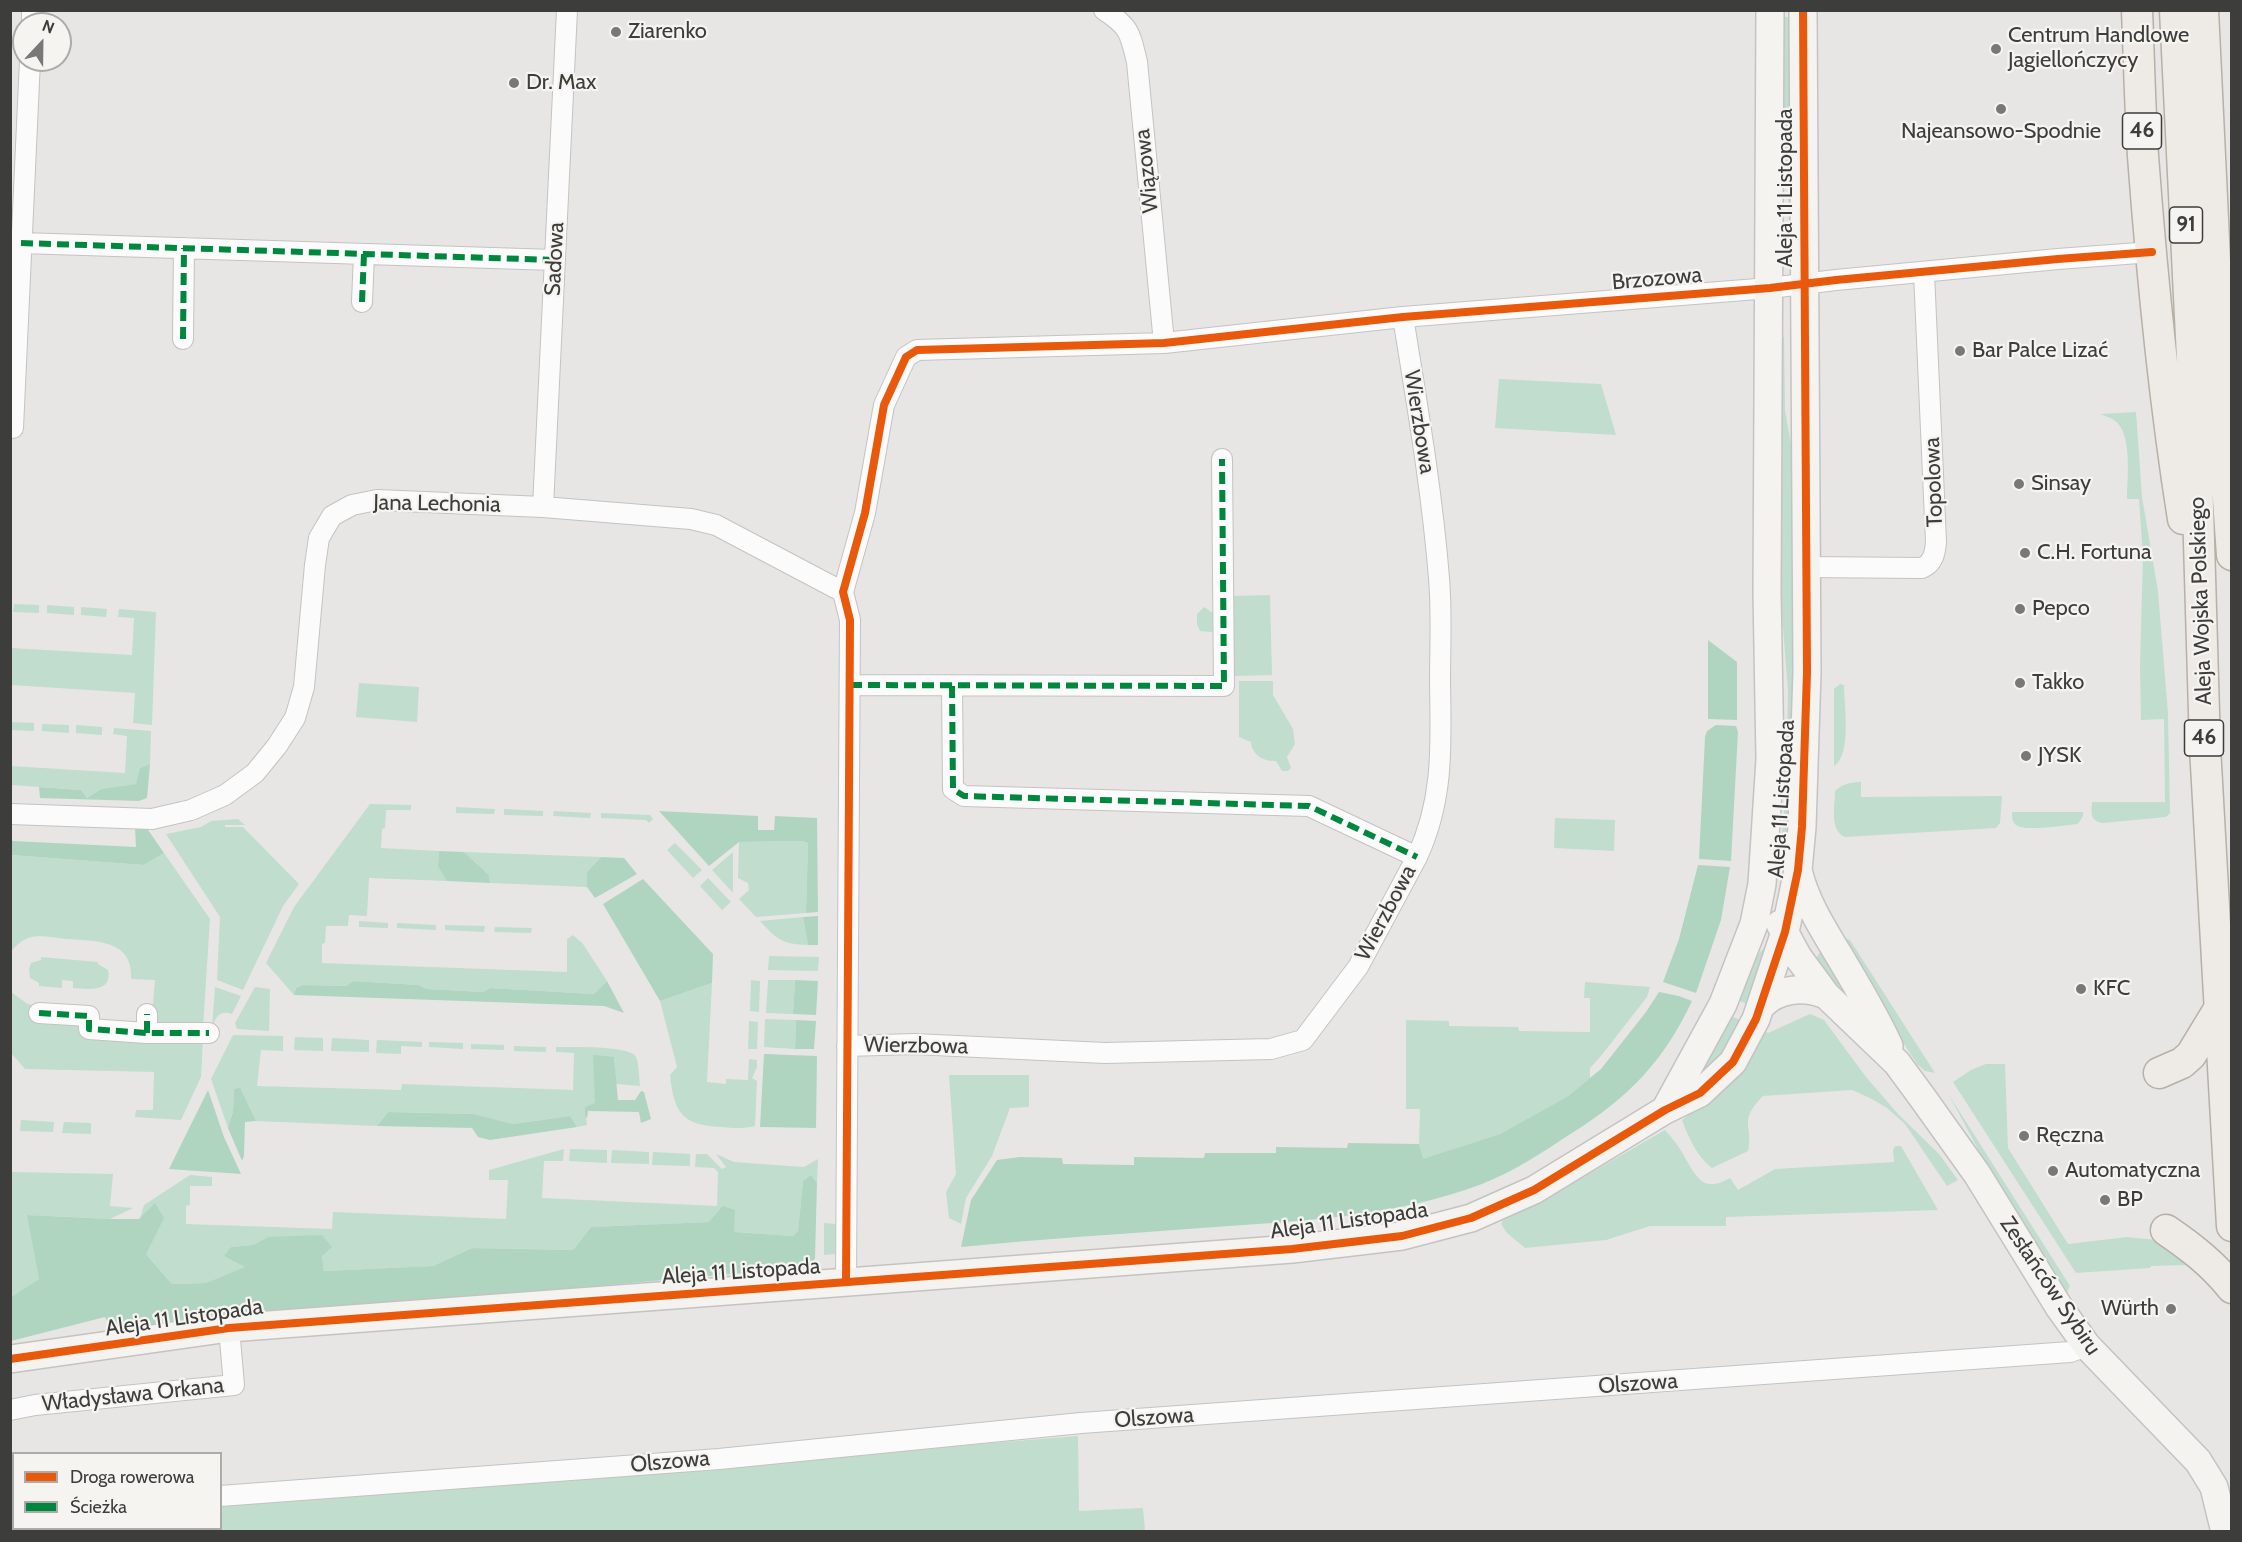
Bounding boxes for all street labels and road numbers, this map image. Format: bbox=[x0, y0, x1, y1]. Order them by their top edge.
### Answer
street label: Aleja 11 Listopada bbox=[1773, 108, 1799, 268]
road number: 46 bbox=[2122, 113, 2162, 149]
street label: Wiązowa bbox=[1129, 128, 1165, 214]
road number: 91 bbox=[2170, 207, 2202, 243]
street label: Sadowa bbox=[540, 221, 570, 297]
street label: Brzozowa bbox=[1611, 262, 1703, 296]
street label: Wierzbowa bbox=[1398, 368, 1440, 476]
street label: Topolowa bbox=[1919, 437, 1949, 527]
street label: Jana Lechonia bbox=[373, 490, 501, 518]
street label: Aleja Wojska Polskiego bbox=[2184, 496, 2218, 706]
street label: Aleja 11 Listopada bbox=[1763, 719, 1801, 879]
road number: 46 bbox=[2184, 720, 2224, 756]
street label: Wierzbowa bbox=[1350, 861, 1422, 965]
street label: Wierzbowa bbox=[863, 1032, 969, 1060]
street label: Aleja 11 Listopada bbox=[1268, 1197, 1430, 1245]
street label: Zesłańców Sybiru bbox=[1994, 1212, 2106, 1360]
street label: Aleja 11 Listopada bbox=[661, 1253, 821, 1291]
street label: Aleja 11 Listopada bbox=[103, 1294, 265, 1342]
street label: Olszowa bbox=[1597, 1368, 1679, 1400]
street label: Władysława Orkana bbox=[41, 1372, 225, 1418]
street label: Olszowa bbox=[1113, 1402, 1195, 1434]
street label: Olszowa bbox=[629, 1445, 711, 1479]

